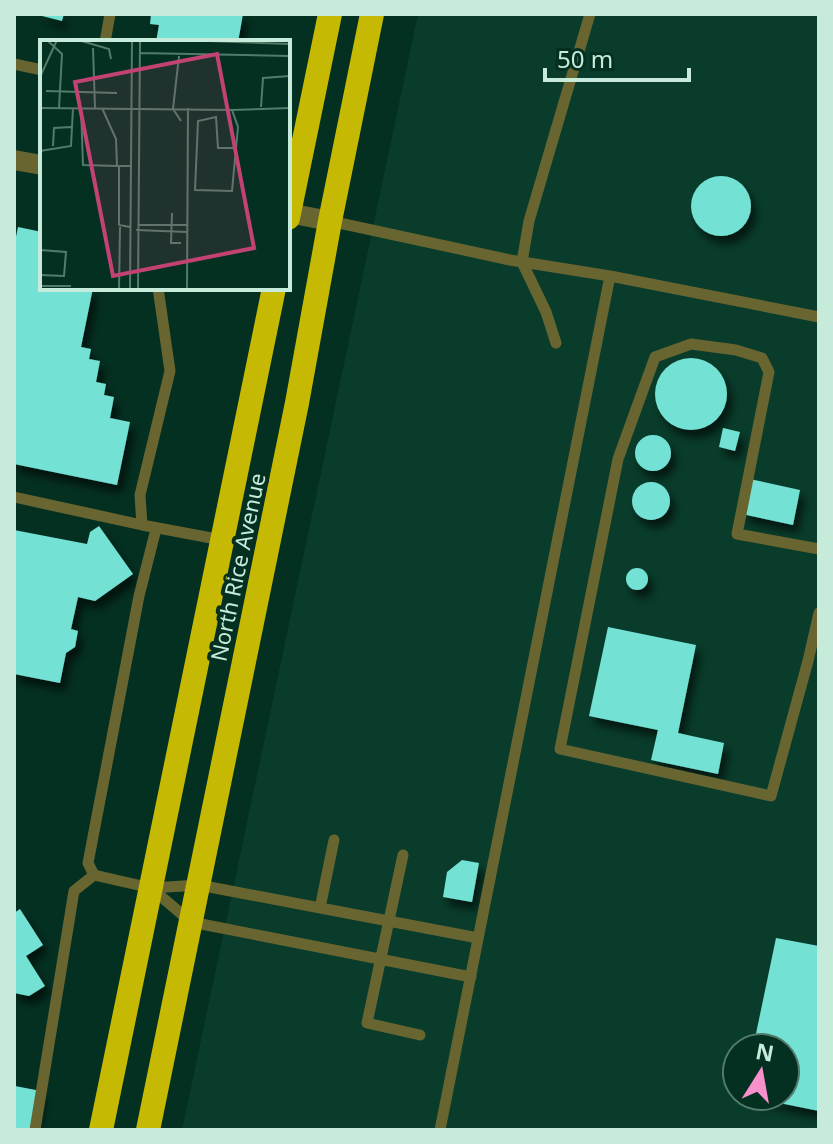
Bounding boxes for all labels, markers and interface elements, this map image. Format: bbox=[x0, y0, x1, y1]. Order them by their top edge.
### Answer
scale bar bbox=[545, 32, 689, 82]
inset map bbox=[40, 40, 290, 290]
text: 50 m bbox=[557, 42, 613, 75]
street label: North Rice Avenue bbox=[202, 470, 272, 664]
north arrow bbox=[721, 1032, 801, 1112]
text: N bbox=[753, 1035, 777, 1068]

